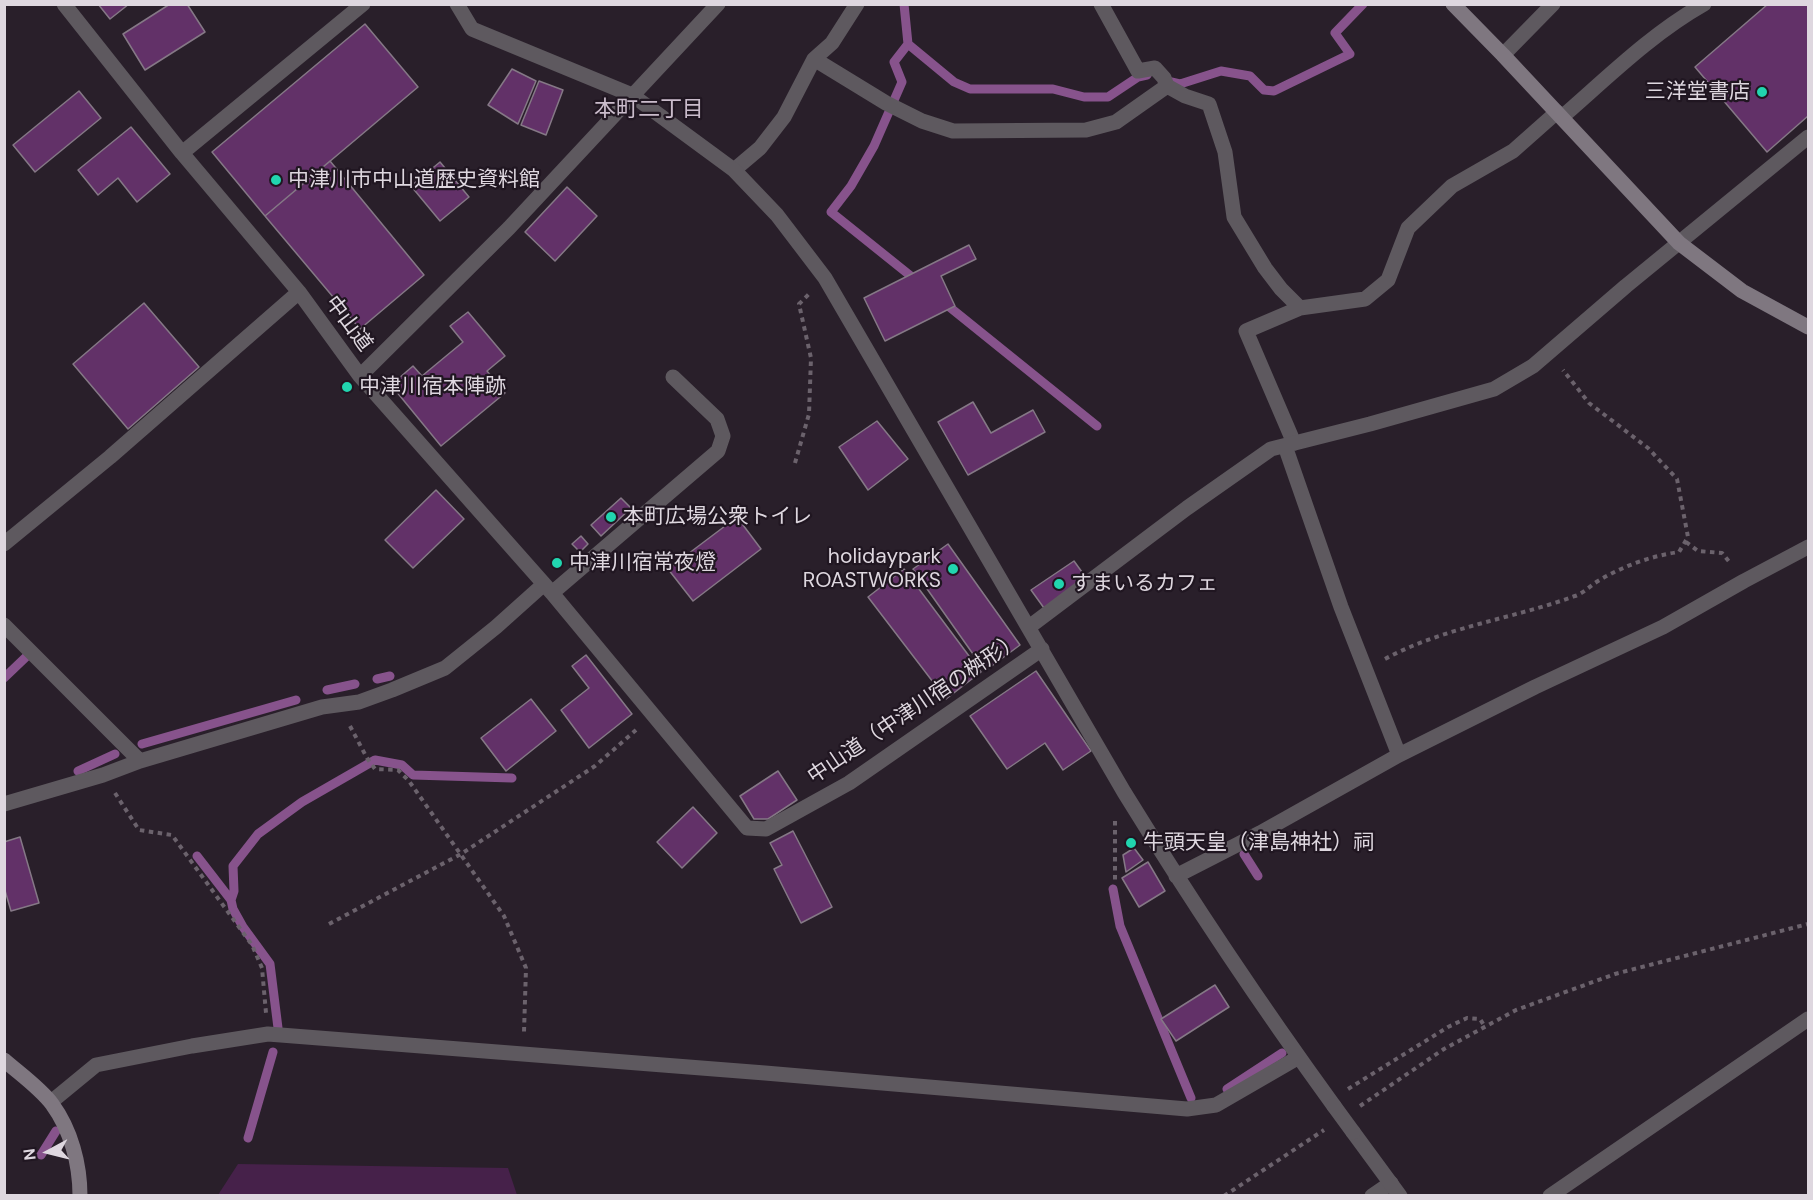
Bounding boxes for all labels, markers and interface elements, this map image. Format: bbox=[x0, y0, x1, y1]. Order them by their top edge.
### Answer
place label: 三洋堂書店 bbox=[1645, 79, 1750, 105]
marker: 三洋堂書店 bbox=[1755, 85, 1769, 99]
district label: 本町二丁目 bbox=[594, 97, 704, 123]
place label: 中津川市中山道歴史資料館 bbox=[288, 167, 540, 193]
marker: 中津川市中山道歴史資料館 bbox=[269, 173, 283, 187]
street label: 中山道 bbox=[319, 291, 377, 357]
place label: 中津川宿本陣跡 bbox=[359, 374, 506, 400]
marker: 中津川宿本陣跡 bbox=[340, 380, 354, 394]
place label: 本町広場公衆トイレ bbox=[623, 504, 812, 530]
marker: 本町広場公衆トイレ bbox=[604, 510, 618, 524]
place label: holidaypark ROASTWORKS bbox=[803, 544, 941, 594]
place label: 中津川宿常夜燈 bbox=[569, 550, 716, 576]
marker: 中津川宿常夜燈 bbox=[550, 556, 564, 570]
marker: holidaypark ROASTWORKS bbox=[946, 562, 960, 576]
place label: すまいるカフェ bbox=[1071, 571, 1218, 597]
marker: すまいるカフェ bbox=[1052, 577, 1066, 591]
street label: 中山道（中津川宿の桝形） bbox=[803, 628, 1027, 790]
place label: 牛頭天皇（津島神社）祠 bbox=[1143, 830, 1374, 856]
marker: 牛頭天皇（津島神社）祠 bbox=[1124, 836, 1138, 850]
north arrow bbox=[18, 1122, 78, 1182]
text: N bbox=[19, 1147, 41, 1161]

